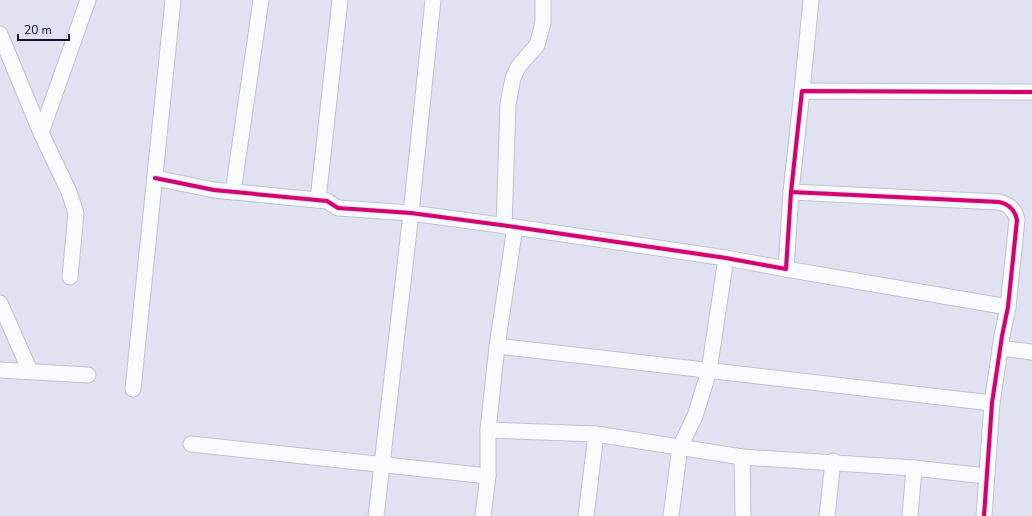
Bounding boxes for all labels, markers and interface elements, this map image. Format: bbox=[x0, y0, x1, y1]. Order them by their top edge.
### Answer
scale bar bbox=[18, 16, 69, 42]
text: 20 m bbox=[24, 22, 52, 38]

